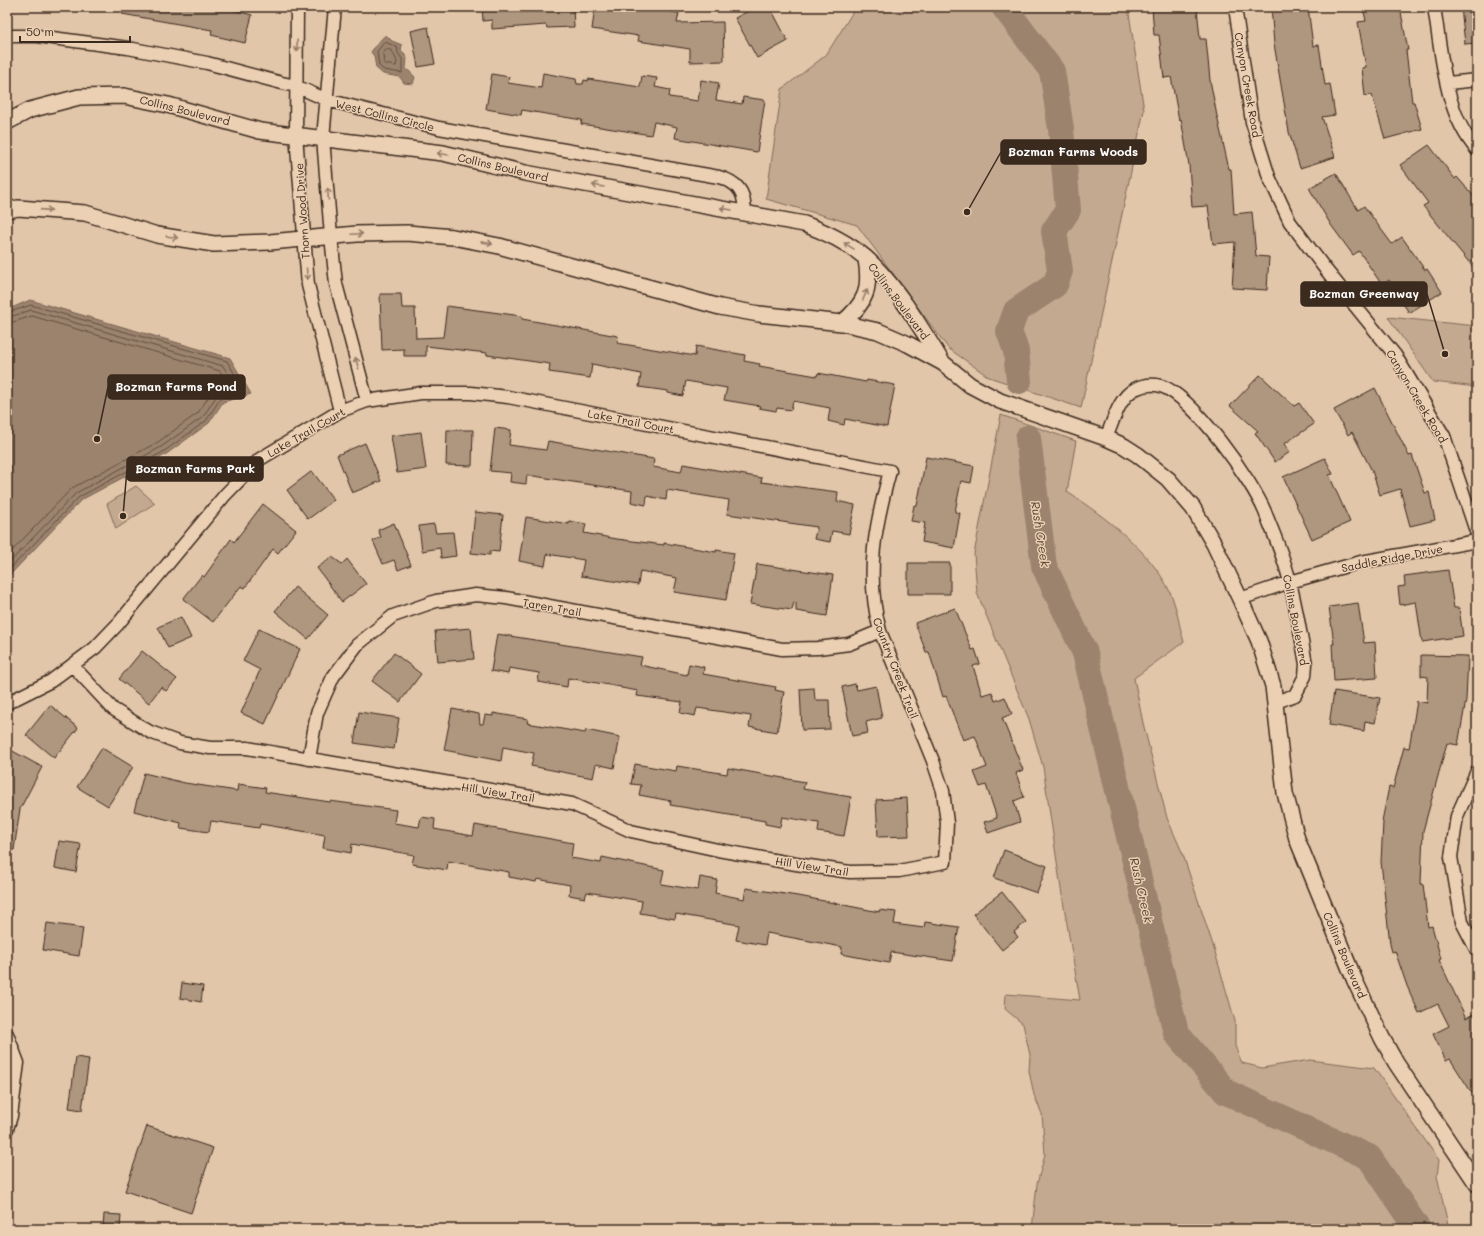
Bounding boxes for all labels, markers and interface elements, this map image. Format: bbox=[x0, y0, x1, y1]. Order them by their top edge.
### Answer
scale bar bbox=[20, 18, 130, 44]
text: 50 m bbox=[26, 23, 54, 39]
street label: Canyon Creek Road bbox=[1231, 31, 1265, 139]
one-way arrow bbox=[293, 39, 300, 52]
street label: Collins Boulevard bbox=[138, 92, 232, 128]
street label: West Collins Circle bbox=[334, 95, 436, 135]
callout: Bozman Farms Woods bbox=[1001, 140, 1146, 164]
text: Bozman Farms Woods bbox=[1008, 143, 1138, 159]
one-way arrow bbox=[437, 149, 450, 157]
street label: Collins Boulevard bbox=[456, 149, 550, 185]
street label: Thorn Wood Drive bbox=[291, 162, 313, 260]
one-way arrow bbox=[592, 182, 605, 190]
one-way arrow bbox=[324, 188, 331, 201]
one-way arrow bbox=[720, 204, 733, 212]
one-way arrow bbox=[39, 207, 52, 214]
one-way arrow bbox=[350, 230, 363, 238]
one-way arrow bbox=[165, 233, 178, 241]
one-way arrow bbox=[480, 240, 493, 248]
one-way arrow bbox=[843, 242, 855, 250]
street label: Collins Boulevard bbox=[865, 260, 933, 342]
one-way arrow bbox=[303, 267, 310, 280]
callout: Bozman Greenway bbox=[1301, 282, 1427, 306]
text: Bozman Greenway bbox=[1309, 285, 1420, 301]
one-way arrow bbox=[862, 289, 869, 301]
street label: Canyon Creek Road bbox=[1383, 347, 1451, 446]
one-way arrow bbox=[353, 357, 360, 370]
callout: Bozman Farms Pond bbox=[108, 375, 245, 399]
text: Bozman Farms Pond bbox=[115, 378, 237, 394]
street label: Lake Trail Court bbox=[264, 403, 348, 460]
street label: Lake Trail Court bbox=[587, 405, 676, 437]
callout: Bozman Farms Park bbox=[127, 457, 263, 481]
text: Bozman Farms Park bbox=[135, 460, 255, 476]
water label: Rush Creek bbox=[1028, 500, 1054, 569]
street label: Saddle Ridge Drive bbox=[1340, 541, 1444, 575]
street label: Collins Boulevard bbox=[1280, 573, 1312, 667]
street label: Taren Trail bbox=[521, 594, 583, 620]
street label: Country Creek Trail bbox=[870, 615, 922, 721]
street label: Hill View Trail bbox=[460, 779, 536, 805]
street label: Hill View Trail bbox=[774, 853, 850, 879]
water label: Rush Creek bbox=[1127, 856, 1157, 925]
street label: Collins Boulevard bbox=[1320, 910, 1370, 1000]

